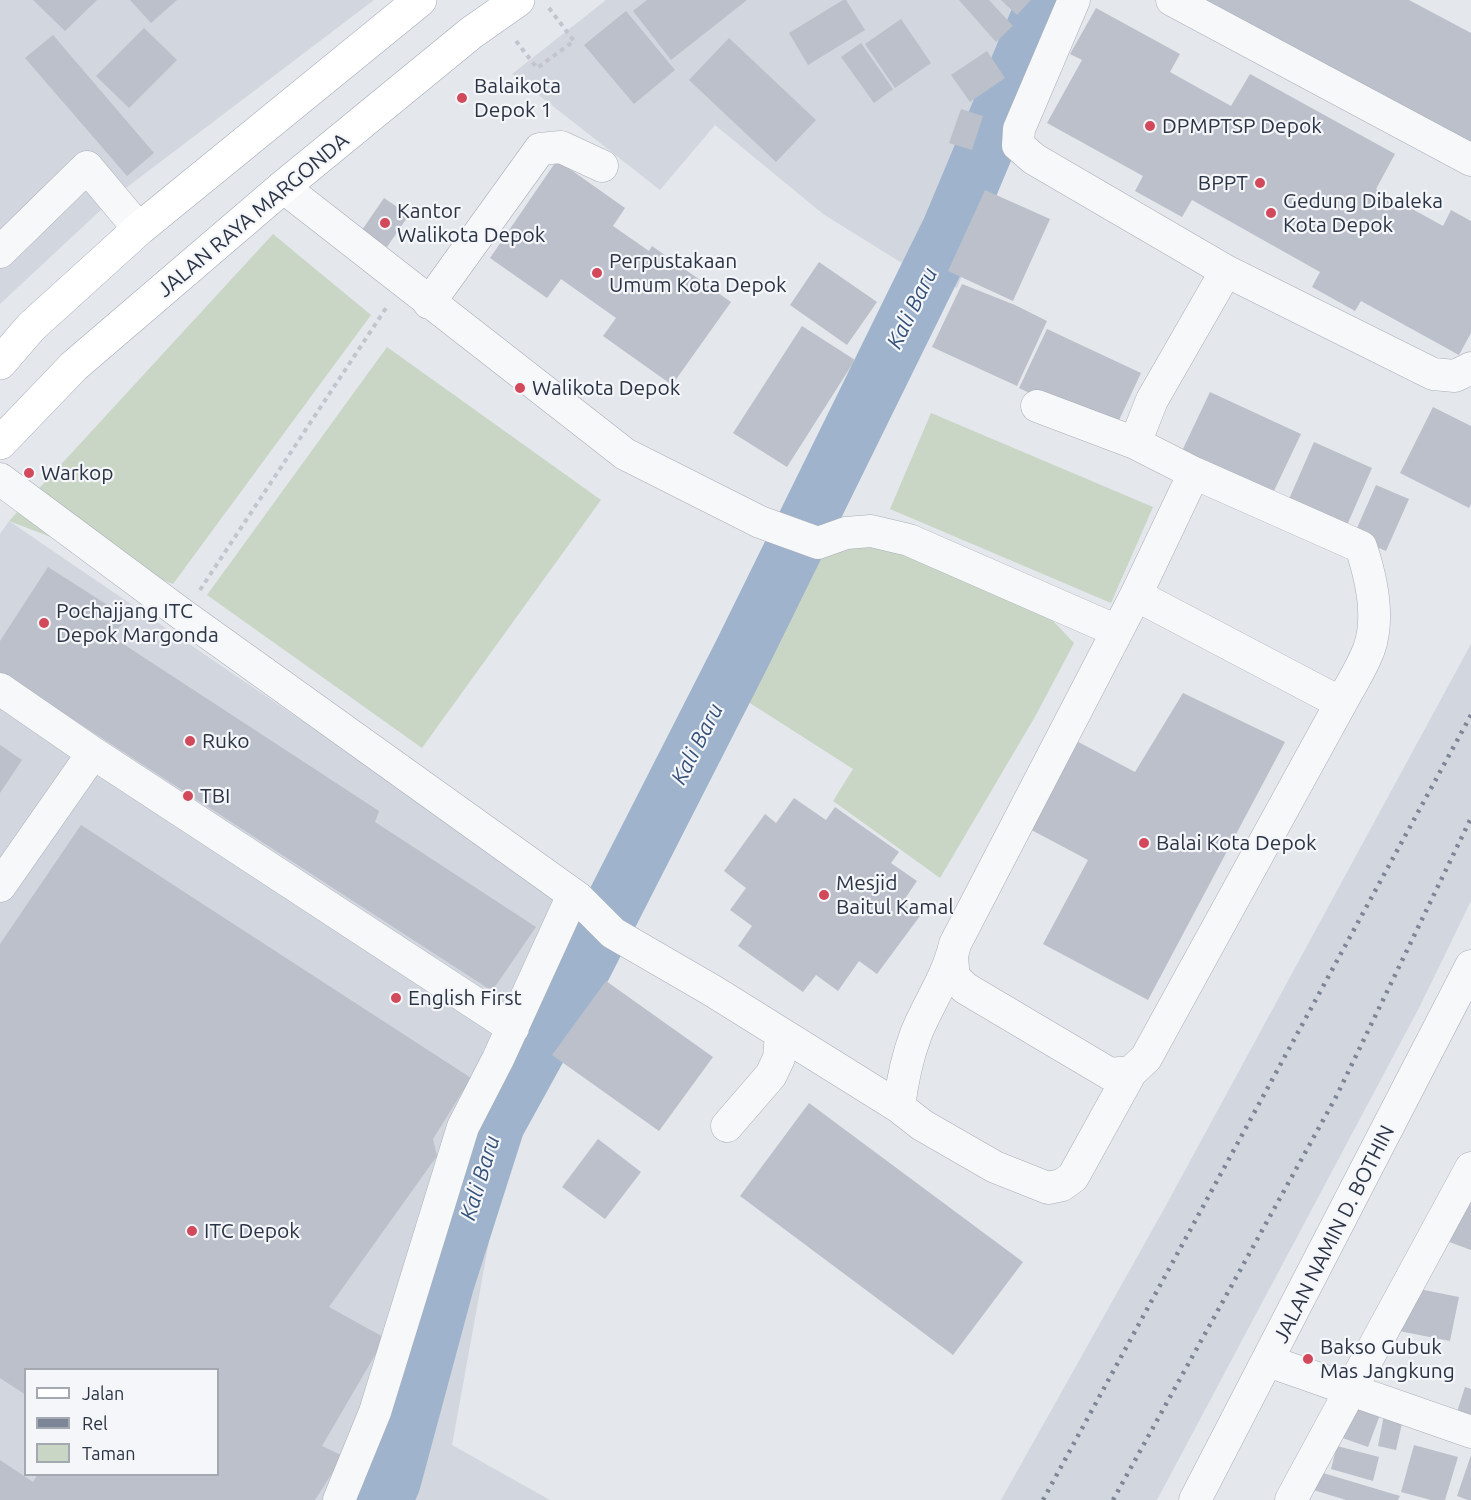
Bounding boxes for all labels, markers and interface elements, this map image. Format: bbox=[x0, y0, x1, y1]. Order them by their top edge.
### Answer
place label: Balaikota Depok 1 bbox=[474, 73, 561, 123]
marker: Balaikota Depok 1 bbox=[455, 91, 469, 105]
place label: DPMPTSP Depok bbox=[1162, 113, 1322, 139]
marker: DPMPTSP Depok bbox=[1143, 119, 1157, 133]
street label: JALAN RAYA MARGONDA bbox=[152, 128, 354, 302]
place label: BPPT bbox=[1198, 170, 1248, 196]
marker: BPPT bbox=[1253, 176, 1267, 190]
place label: Gedung Dibaleka Kota Depok bbox=[1283, 188, 1443, 238]
place label: Kantor Walikota Depok bbox=[397, 198, 545, 248]
marker: Gedung Dibaleka Kota Depok bbox=[1264, 206, 1278, 220]
marker: Kantor Walikota Depok bbox=[378, 216, 392, 230]
place label: Perpustakaan Umum Kota Depok bbox=[609, 248, 787, 298]
water label: Kali Baru bbox=[881, 263, 943, 353]
marker: Perpustakaan Umum Kota Depok bbox=[590, 266, 604, 280]
place label: Walikota Depok bbox=[532, 375, 680, 401]
marker: Walikota Depok bbox=[513, 381, 527, 395]
place label: Warkop bbox=[41, 460, 114, 486]
marker: Warkop bbox=[22, 466, 36, 480]
place label: Pochajjang ITC Depok Margonda bbox=[56, 598, 219, 648]
marker: Pochajjang ITC Depok Margonda bbox=[37, 616, 51, 630]
water label: Kali Baru bbox=[665, 699, 729, 789]
place label: Ruko bbox=[202, 728, 250, 754]
marker: Ruko bbox=[183, 734, 197, 748]
place label: TBI bbox=[200, 783, 230, 809]
marker: TBI bbox=[181, 789, 195, 803]
place label: Balai Kota Depok bbox=[1156, 830, 1317, 856]
marker: Balai Kota Depok bbox=[1137, 836, 1151, 850]
place label: Mesjid Baitul Kamal bbox=[836, 870, 954, 920]
marker: Mesjid Baitul Kamal bbox=[817, 888, 831, 902]
place label: English First bbox=[408, 985, 522, 1011]
marker: English First bbox=[389, 991, 403, 1005]
street label: JALAN NAMIN D. BOTHIN bbox=[1268, 1121, 1400, 1347]
water label: Kali Baru bbox=[455, 1132, 505, 1224]
place label: ITC Depok bbox=[204, 1218, 300, 1244]
marker: ITC Depok bbox=[185, 1224, 199, 1238]
place label: Bakso Gubuk Mas Jangkung bbox=[1320, 1334, 1455, 1384]
marker: Bakso Gubuk Mas Jangkung bbox=[1301, 1352, 1315, 1366]
legend bbox=[24, 1368, 219, 1476]
text: Jalan bbox=[82, 1383, 124, 1403]
text: Rel bbox=[82, 1413, 108, 1433]
text: Taman bbox=[82, 1443, 136, 1463]

